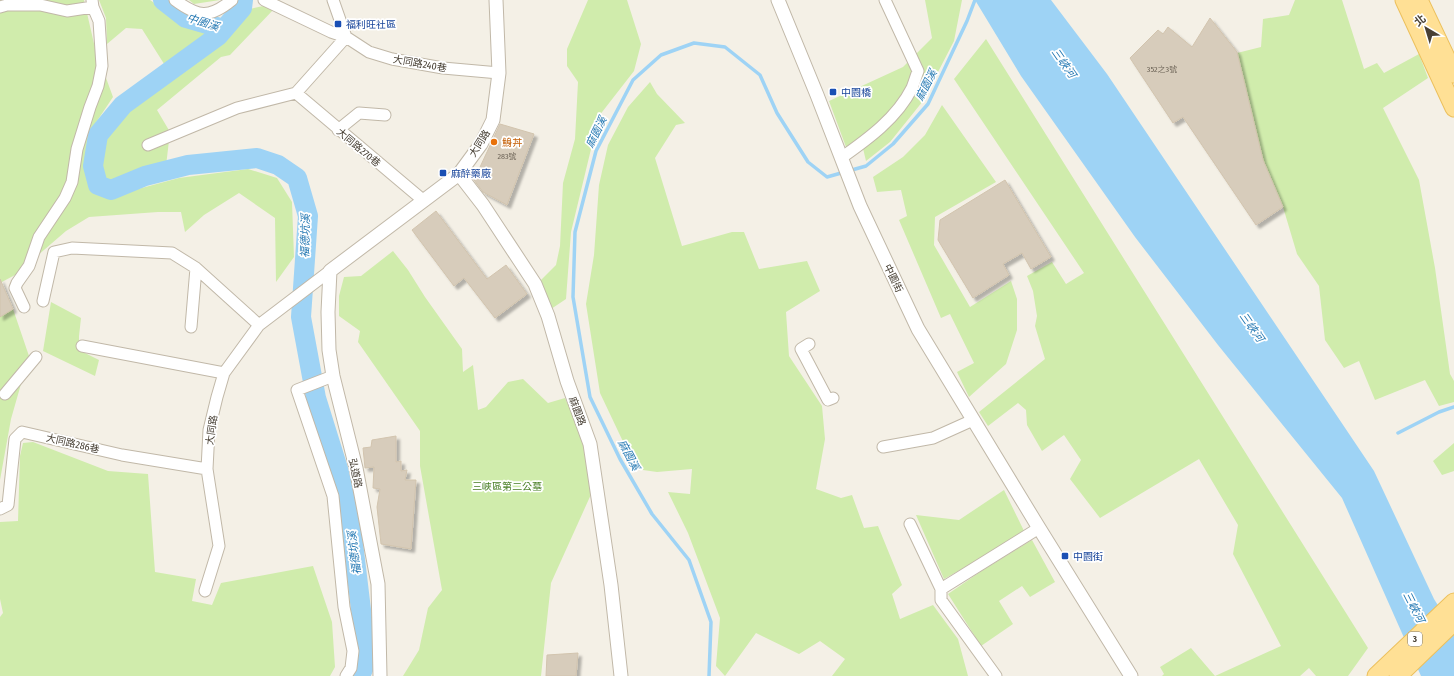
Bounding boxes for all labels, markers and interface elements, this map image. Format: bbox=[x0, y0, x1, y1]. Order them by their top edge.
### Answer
north arrow bbox=[1406, 8, 1446, 48]
water label: 中園溪 bbox=[185, 11, 222, 34]
text: 北 bbox=[1412, 12, 1428, 29]
marker: 福利旺社區 bbox=[333, 19, 343, 29]
place label: 福利旺社區 bbox=[346, 19, 396, 31]
water label: 三峽河 bbox=[1049, 46, 1080, 82]
street label: 大同路240巷 bbox=[392, 53, 448, 75]
house number: 352之3號 bbox=[1147, 65, 1177, 74]
water label: 麻園溪 bbox=[913, 66, 941, 103]
marker: 中園橋 bbox=[828, 87, 838, 97]
place label: 中園橋 bbox=[841, 87, 871, 99]
water label: 麻園溪 bbox=[583, 113, 610, 150]
street label: 大同路270巷 bbox=[334, 126, 383, 170]
street label: 大同路 bbox=[467, 128, 493, 159]
marker: 鯓丼 bbox=[489, 137, 499, 147]
place label: 鯓丼 bbox=[502, 137, 522, 149]
house number: 283號 bbox=[497, 152, 517, 161]
marker: 麻醉藥廠 bbox=[438, 168, 448, 178]
place label: 麻醉藥廠 bbox=[451, 168, 491, 180]
water label: 福德坑溪 bbox=[299, 212, 312, 258]
street label: 中園街 bbox=[881, 262, 905, 295]
water label: 三峽河 bbox=[1237, 310, 1268, 346]
street label: 麻園路 bbox=[566, 395, 588, 427]
street label: 大同路 bbox=[204, 414, 220, 446]
street label: 大同路286巷 bbox=[45, 432, 101, 456]
water label: 麻園溪 bbox=[615, 438, 643, 475]
street label: 弘道路 bbox=[346, 457, 364, 489]
park label: 三峽區第二公墓 bbox=[472, 481, 542, 493]
water label: 福德坑溪 bbox=[345, 528, 364, 576]
marker: 中園街 bbox=[1060, 551, 1070, 561]
place label: 中園街 bbox=[1073, 551, 1103, 563]
water label: 三峽河 bbox=[1400, 590, 1428, 627]
road number: 3 bbox=[1408, 632, 1422, 646]

